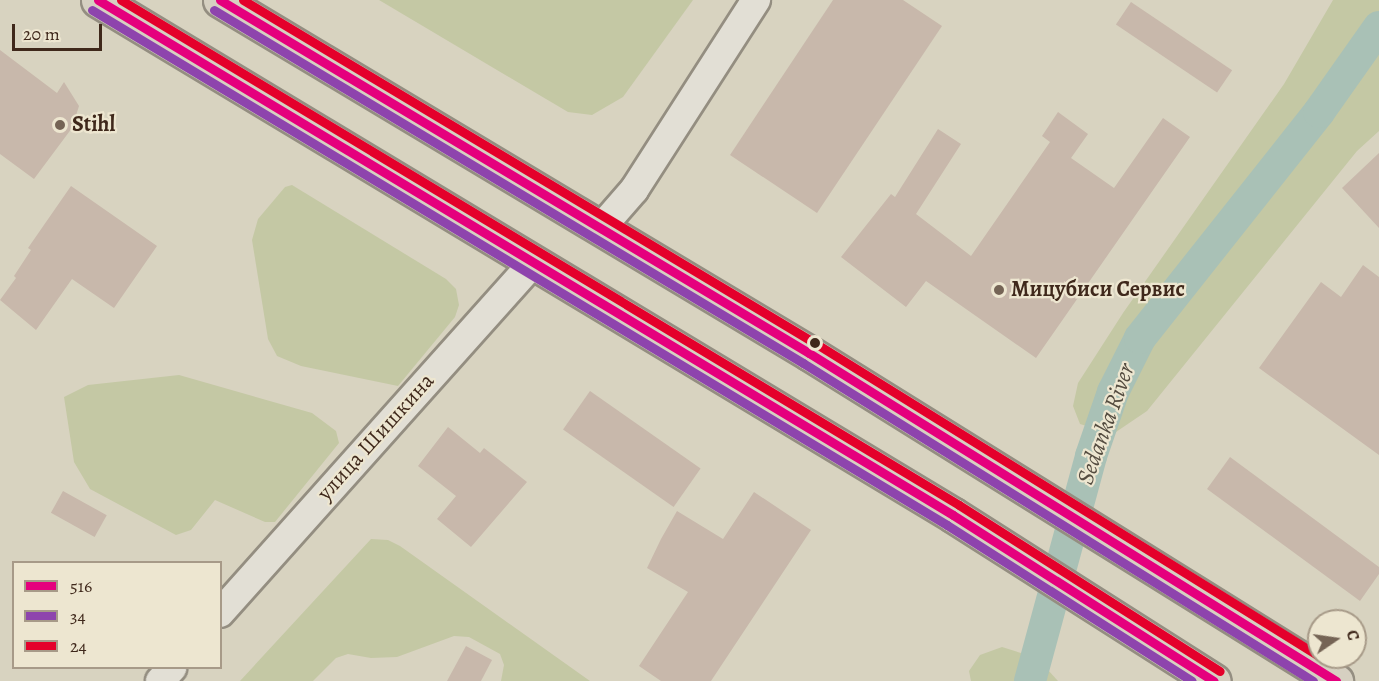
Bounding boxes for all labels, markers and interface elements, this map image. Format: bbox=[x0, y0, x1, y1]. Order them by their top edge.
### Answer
scale bar bbox=[15, 12, 105, 50]
text: 20 m bbox=[23, 22, 60, 46]
place label: Stihl bbox=[72, 112, 115, 138]
marker: Stihl bbox=[53, 118, 67, 132]
place label: Мицубиси Сервис bbox=[1011, 277, 1185, 303]
marker: Мицубиси Сервис bbox=[992, 283, 1006, 297]
unlabelled marker bbox=[809, 337, 821, 349]
water label: Sedanka River bbox=[1071, 360, 1141, 488]
street label: улица Шишкина bbox=[312, 368, 440, 506]
legend bbox=[12, 561, 222, 669]
text: 516 bbox=[70, 574, 92, 598]
text: 34 bbox=[70, 604, 86, 628]
north arrow bbox=[1307, 609, 1367, 669]
text: С bbox=[1341, 628, 1364, 643]
text: 24 bbox=[70, 634, 87, 658]

